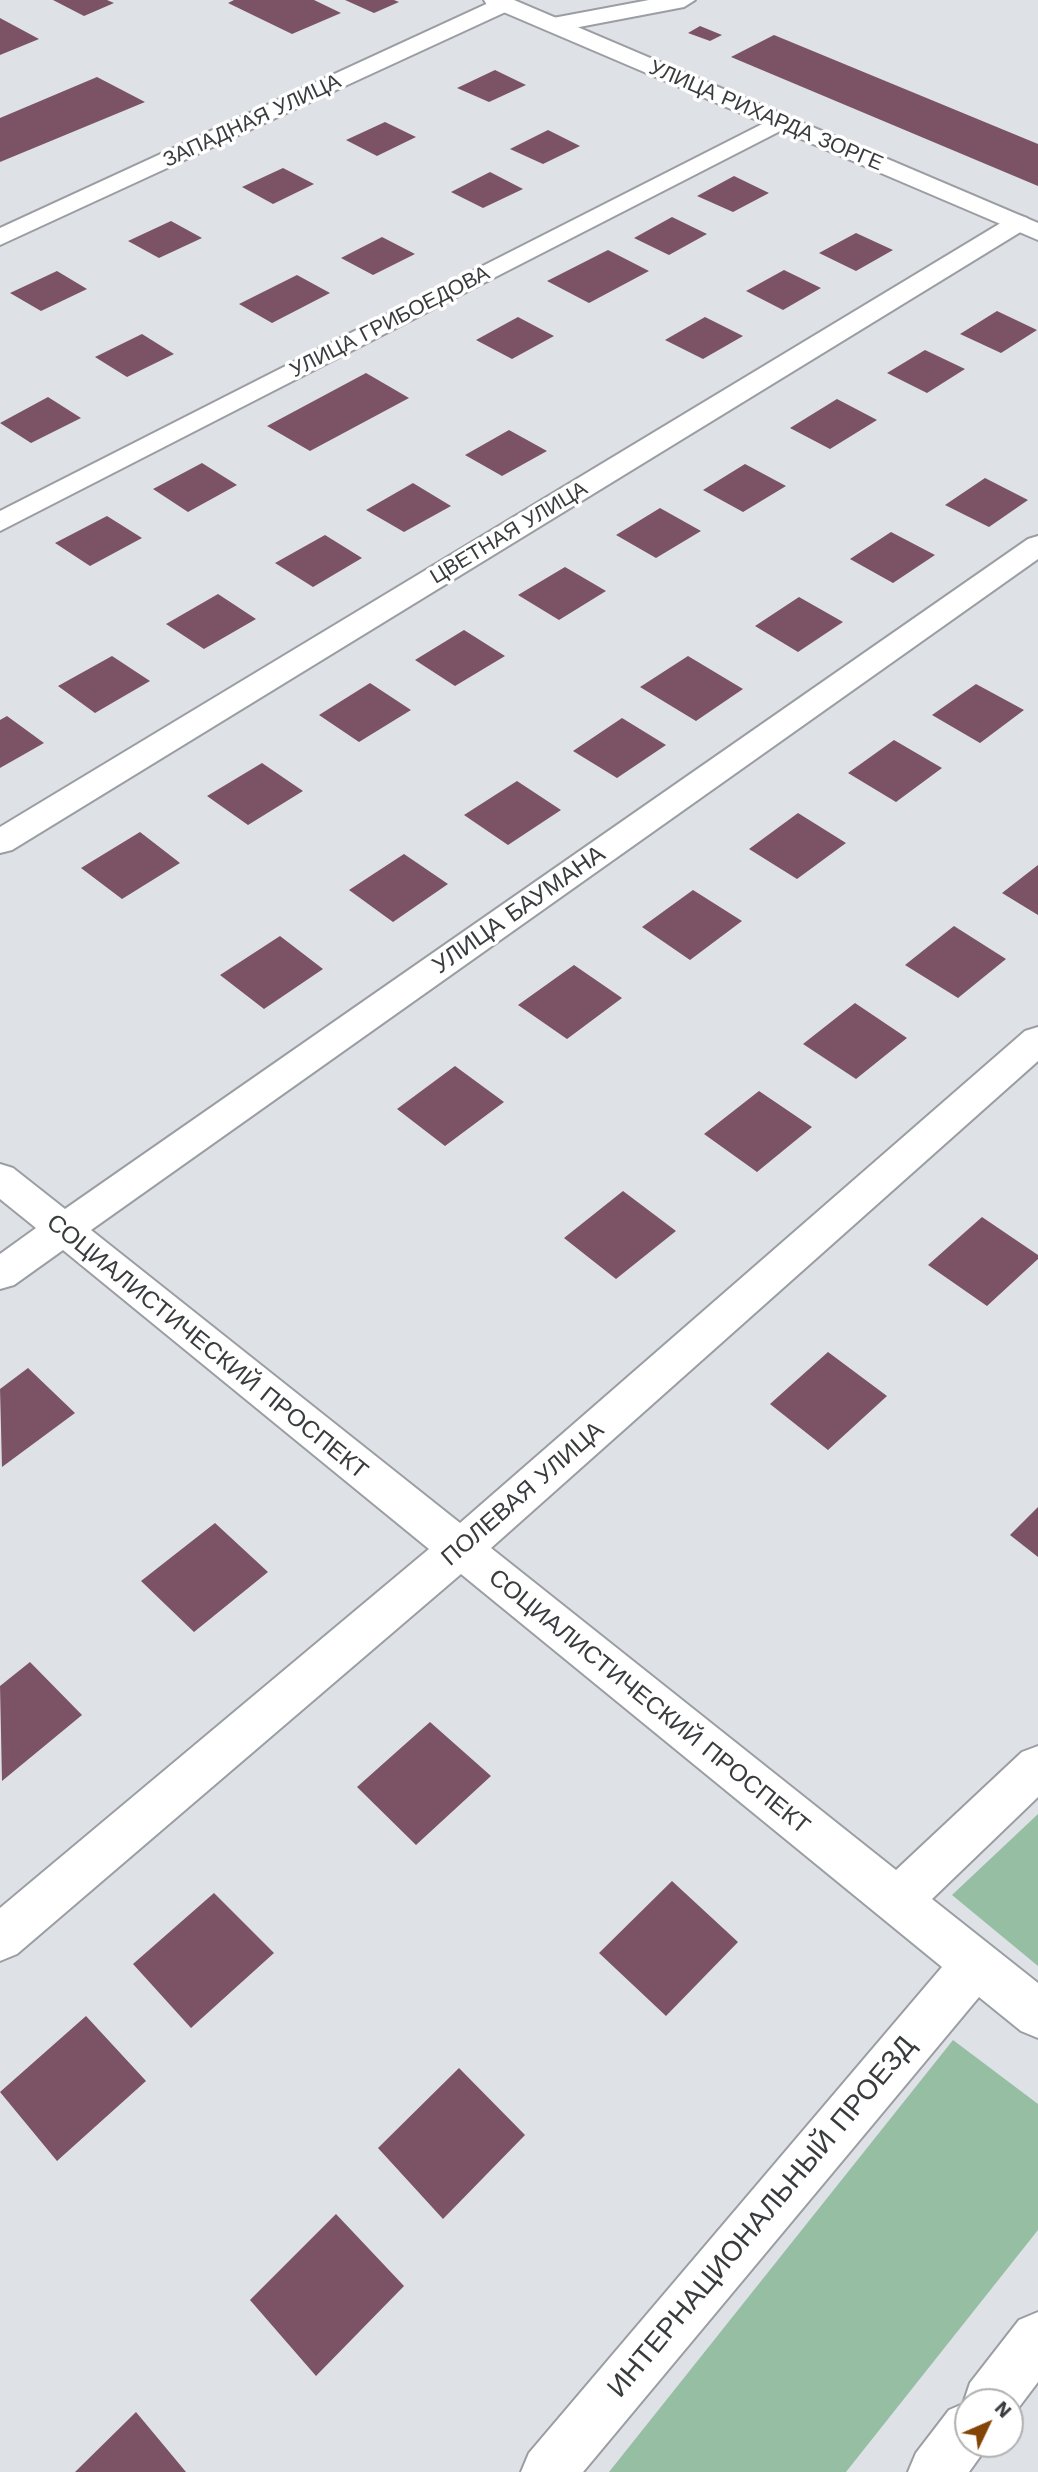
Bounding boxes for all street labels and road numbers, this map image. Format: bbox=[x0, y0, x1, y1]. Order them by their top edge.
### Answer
street label: УЛИЦА РИХАРДА ЗОРГЕ bbox=[645, 55, 887, 177]
street label: ЗАПАДНАЯ УЛИЦА bbox=[159, 69, 345, 173]
street label: УЛИЦА ГРИБОЕДОВА bbox=[286, 261, 494, 383]
street label: ЦВЕТНАЯ УЛИЦА bbox=[426, 476, 592, 590]
street label: УЛИЦА БАУМАНА bbox=[427, 840, 611, 980]
street label: СОЦИАЛИСТИЧЕСКИЙ ПРОСПЕКТ bbox=[41, 1208, 373, 1486]
street label: ПОЛЕВАЯ УЛИЦА bbox=[436, 1416, 610, 1572]
street label: СОЦИАЛИСТИЧЕСКИЙ ПРОСПЕКТ bbox=[483, 1563, 815, 1841]
street label: ИНТЕРНАЦИОНАЛЬНЫЙ ПРОЕЗД bbox=[601, 2030, 923, 2404]

